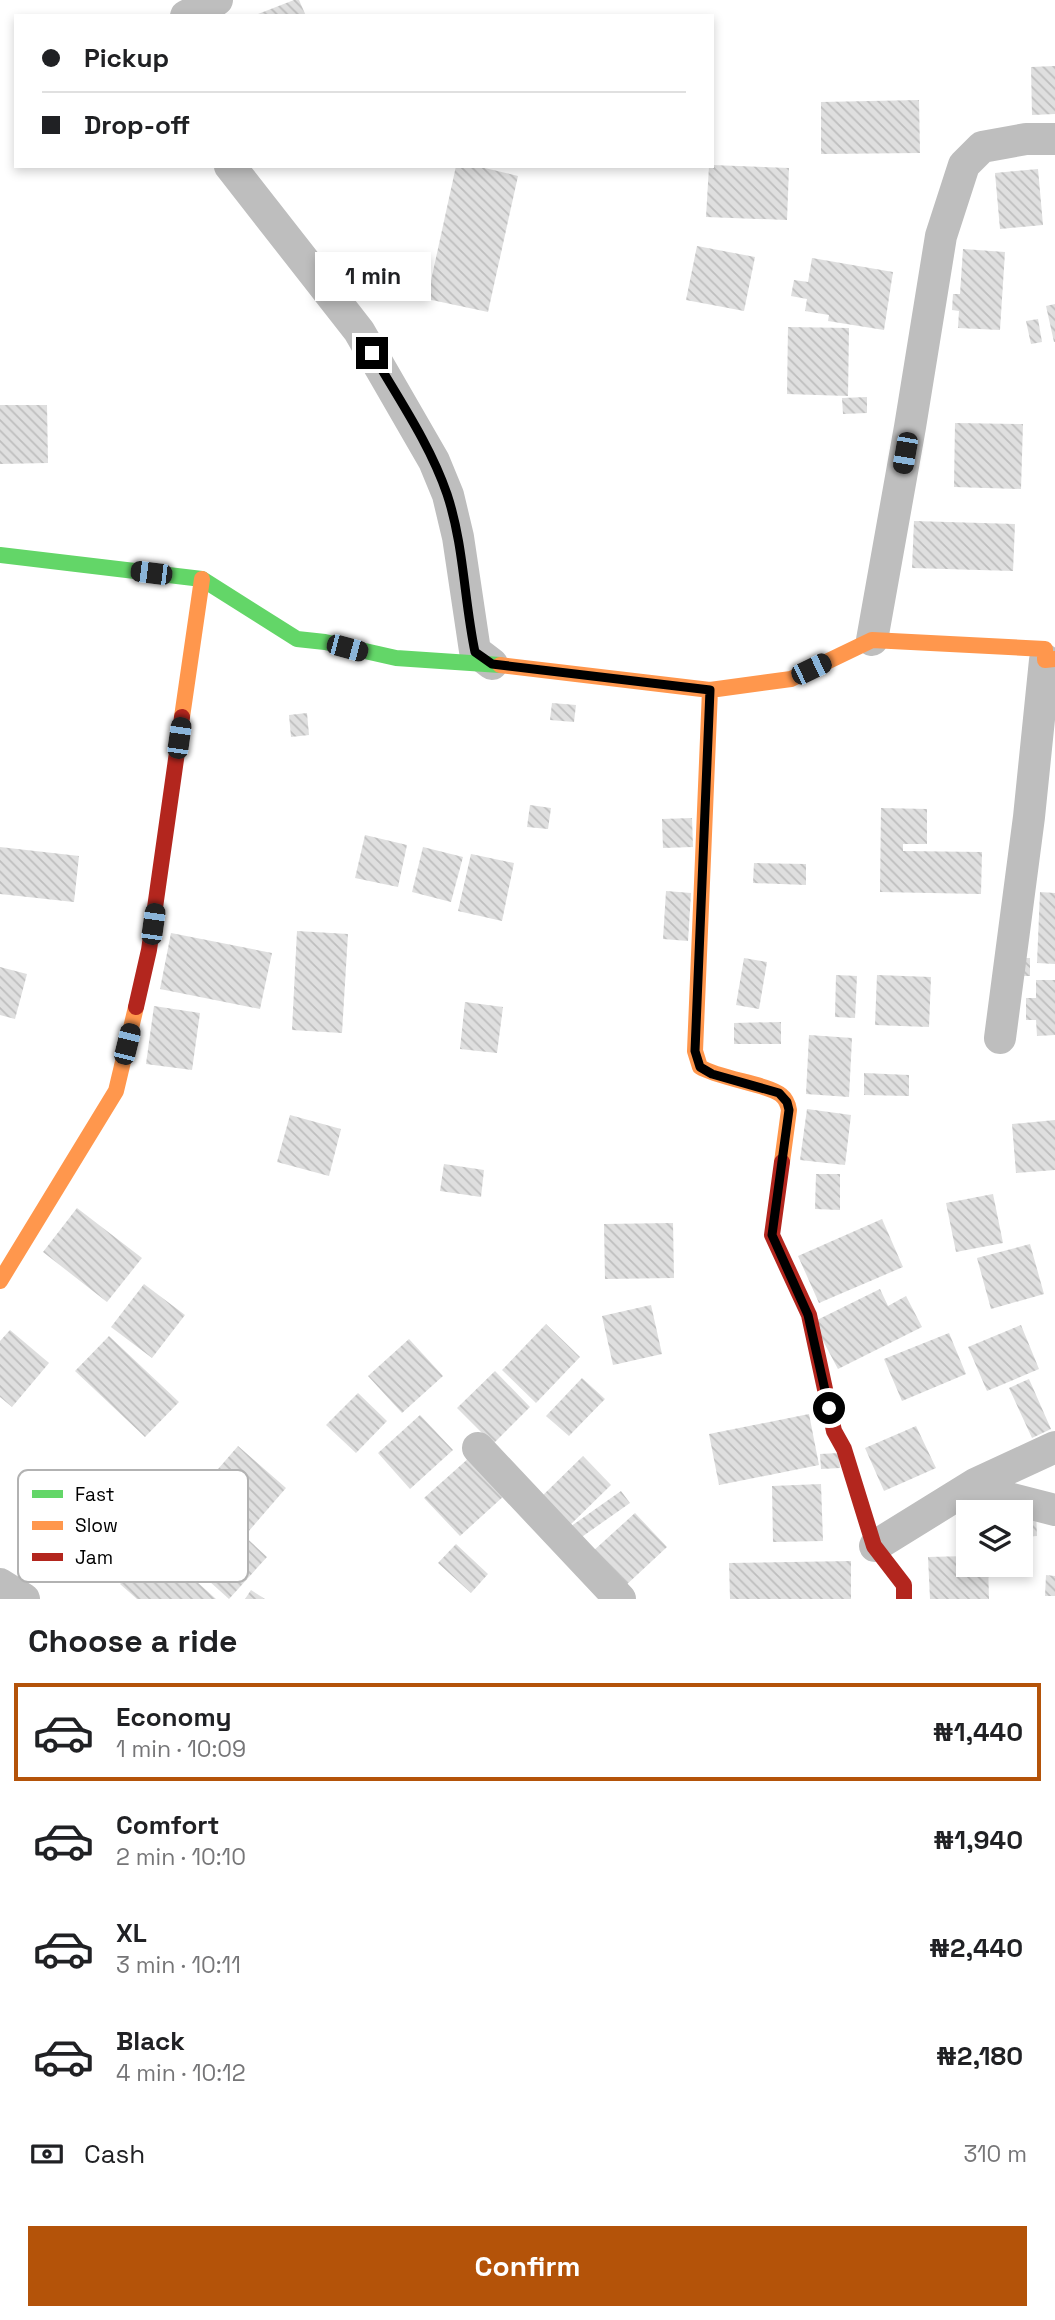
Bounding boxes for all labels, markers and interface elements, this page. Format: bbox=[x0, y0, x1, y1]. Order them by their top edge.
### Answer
text: Pickup bbox=[84, 41, 169, 75]
text: Drop-off bbox=[84, 108, 190, 142]
callout: 1 min bbox=[314, 252, 430, 300]
text: 1 min bbox=[345, 261, 401, 291]
route end bbox=[356, 337, 388, 369]
car bbox=[892, 430, 919, 476]
car bbox=[129, 560, 174, 586]
car bbox=[324, 632, 371, 664]
car bbox=[788, 650, 835, 688]
car bbox=[166, 716, 193, 760]
car bbox=[140, 902, 167, 946]
car bbox=[112, 1021, 143, 1067]
route start bbox=[813, 1392, 845, 1424]
legend bbox=[18, 1470, 248, 1582]
text: Fast bbox=[75, 1482, 115, 1507]
map controls bbox=[956, 1500, 1033, 1577]
button: layers bbox=[956, 1500, 1033, 1577]
text: Slow bbox=[75, 1513, 118, 1538]
text: Jam bbox=[75, 1545, 113, 1570]
text: Choose a ride bbox=[28, 1621, 238, 1661]
text: Economy bbox=[116, 1700, 232, 1734]
icon: car bbox=[32, 1701, 95, 1764]
text: ₦1,440 bbox=[933, 1715, 1023, 1749]
text: 1 min · 10:09 bbox=[116, 1734, 246, 1764]
text: Comfort bbox=[116, 1808, 219, 1842]
icon: car bbox=[32, 1809, 95, 1872]
text: ₦1,940 bbox=[933, 1823, 1023, 1857]
text: 2 min · 10:10 bbox=[116, 1842, 246, 1872]
text: XL bbox=[116, 1916, 147, 1950]
icon: car bbox=[32, 1917, 95, 1980]
text: ₦2,440 bbox=[929, 1931, 1023, 1965]
text: 3 min · 10:11 bbox=[116, 1950, 241, 1980]
text: Black bbox=[116, 2024, 185, 2058]
icon: car bbox=[32, 2025, 95, 2088]
text: ₦2,180 bbox=[936, 2039, 1023, 2073]
text: 4 min · 10:12 bbox=[116, 2058, 246, 2088]
icon: cash bbox=[28, 2135, 66, 2173]
text: Cash bbox=[84, 2137, 145, 2171]
text: 310 m bbox=[963, 2139, 1027, 2169]
button: Confirm bbox=[28, 2226, 1027, 2306]

